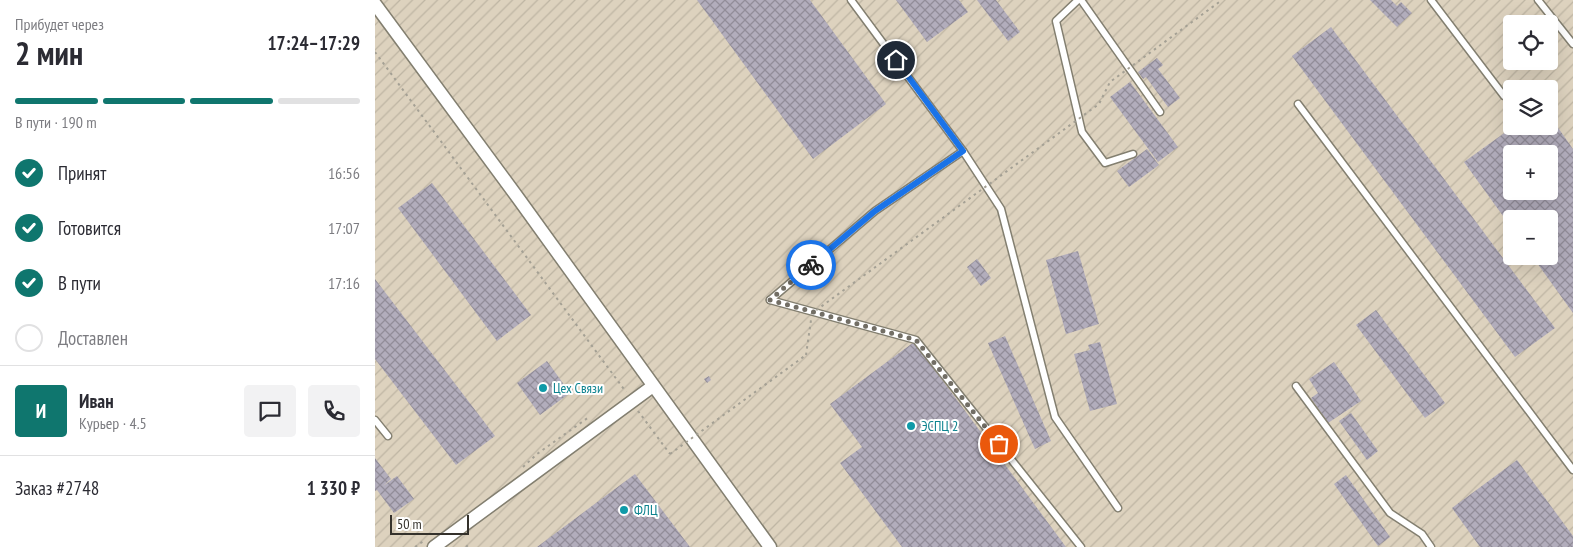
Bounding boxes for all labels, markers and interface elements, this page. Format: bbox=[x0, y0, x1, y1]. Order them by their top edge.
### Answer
text: Прибудет через bbox=[15, 14, 104, 34]
map controls bbox=[1503, 15, 1558, 265]
button: locate bbox=[1503, 15, 1558, 70]
text: 17:24–17:29 bbox=[267, 31, 360, 55]
text: 2 мин bbox=[15, 32, 83, 74]
pin bbox=[875, 39, 917, 81]
icon: home bbox=[882, 46, 910, 74]
button: layers bbox=[1503, 80, 1558, 135]
text: В пути · 190 m bbox=[15, 112, 97, 132]
button: + bbox=[1503, 145, 1558, 200]
icon: check bbox=[15, 159, 43, 187]
text: Принят bbox=[58, 161, 106, 185]
text: 16:56 bbox=[328, 163, 360, 183]
button: − bbox=[1503, 210, 1558, 265]
icon: check bbox=[15, 214, 43, 242]
text: Готовится bbox=[58, 216, 121, 240]
text: 17:07 bbox=[328, 218, 360, 238]
courier bbox=[786, 240, 836, 290]
icon: bike bbox=[797, 251, 825, 279]
icon: check bbox=[15, 269, 43, 297]
text: В пути bbox=[58, 271, 101, 295]
text: 17:16 bbox=[328, 273, 360, 293]
text: Доставлен bbox=[58, 326, 128, 350]
place label: Цех Связи bbox=[553, 379, 603, 397]
marker: Цех Связи bbox=[537, 382, 549, 394]
button: chat bbox=[244, 385, 296, 437]
button: phone bbox=[308, 385, 360, 437]
text: Иван bbox=[79, 389, 114, 413]
text: И bbox=[36, 399, 46, 423]
text: Курьер · 4.5 bbox=[79, 413, 147, 433]
place label: ЭСПЦ 2 bbox=[921, 417, 958, 435]
marker: ЭСПЦ 2 bbox=[905, 420, 917, 432]
pin bbox=[978, 423, 1020, 465]
icon: bag bbox=[985, 430, 1013, 458]
text: Заказ #2748 bbox=[15, 476, 99, 500]
text: 1 330 ₽ bbox=[307, 476, 360, 500]
place label: ФЛЦ bbox=[634, 501, 658, 519]
marker: ФЛЦ bbox=[618, 504, 630, 516]
scale bar bbox=[390, 512, 469, 535]
text: 50 m bbox=[397, 515, 422, 533]

